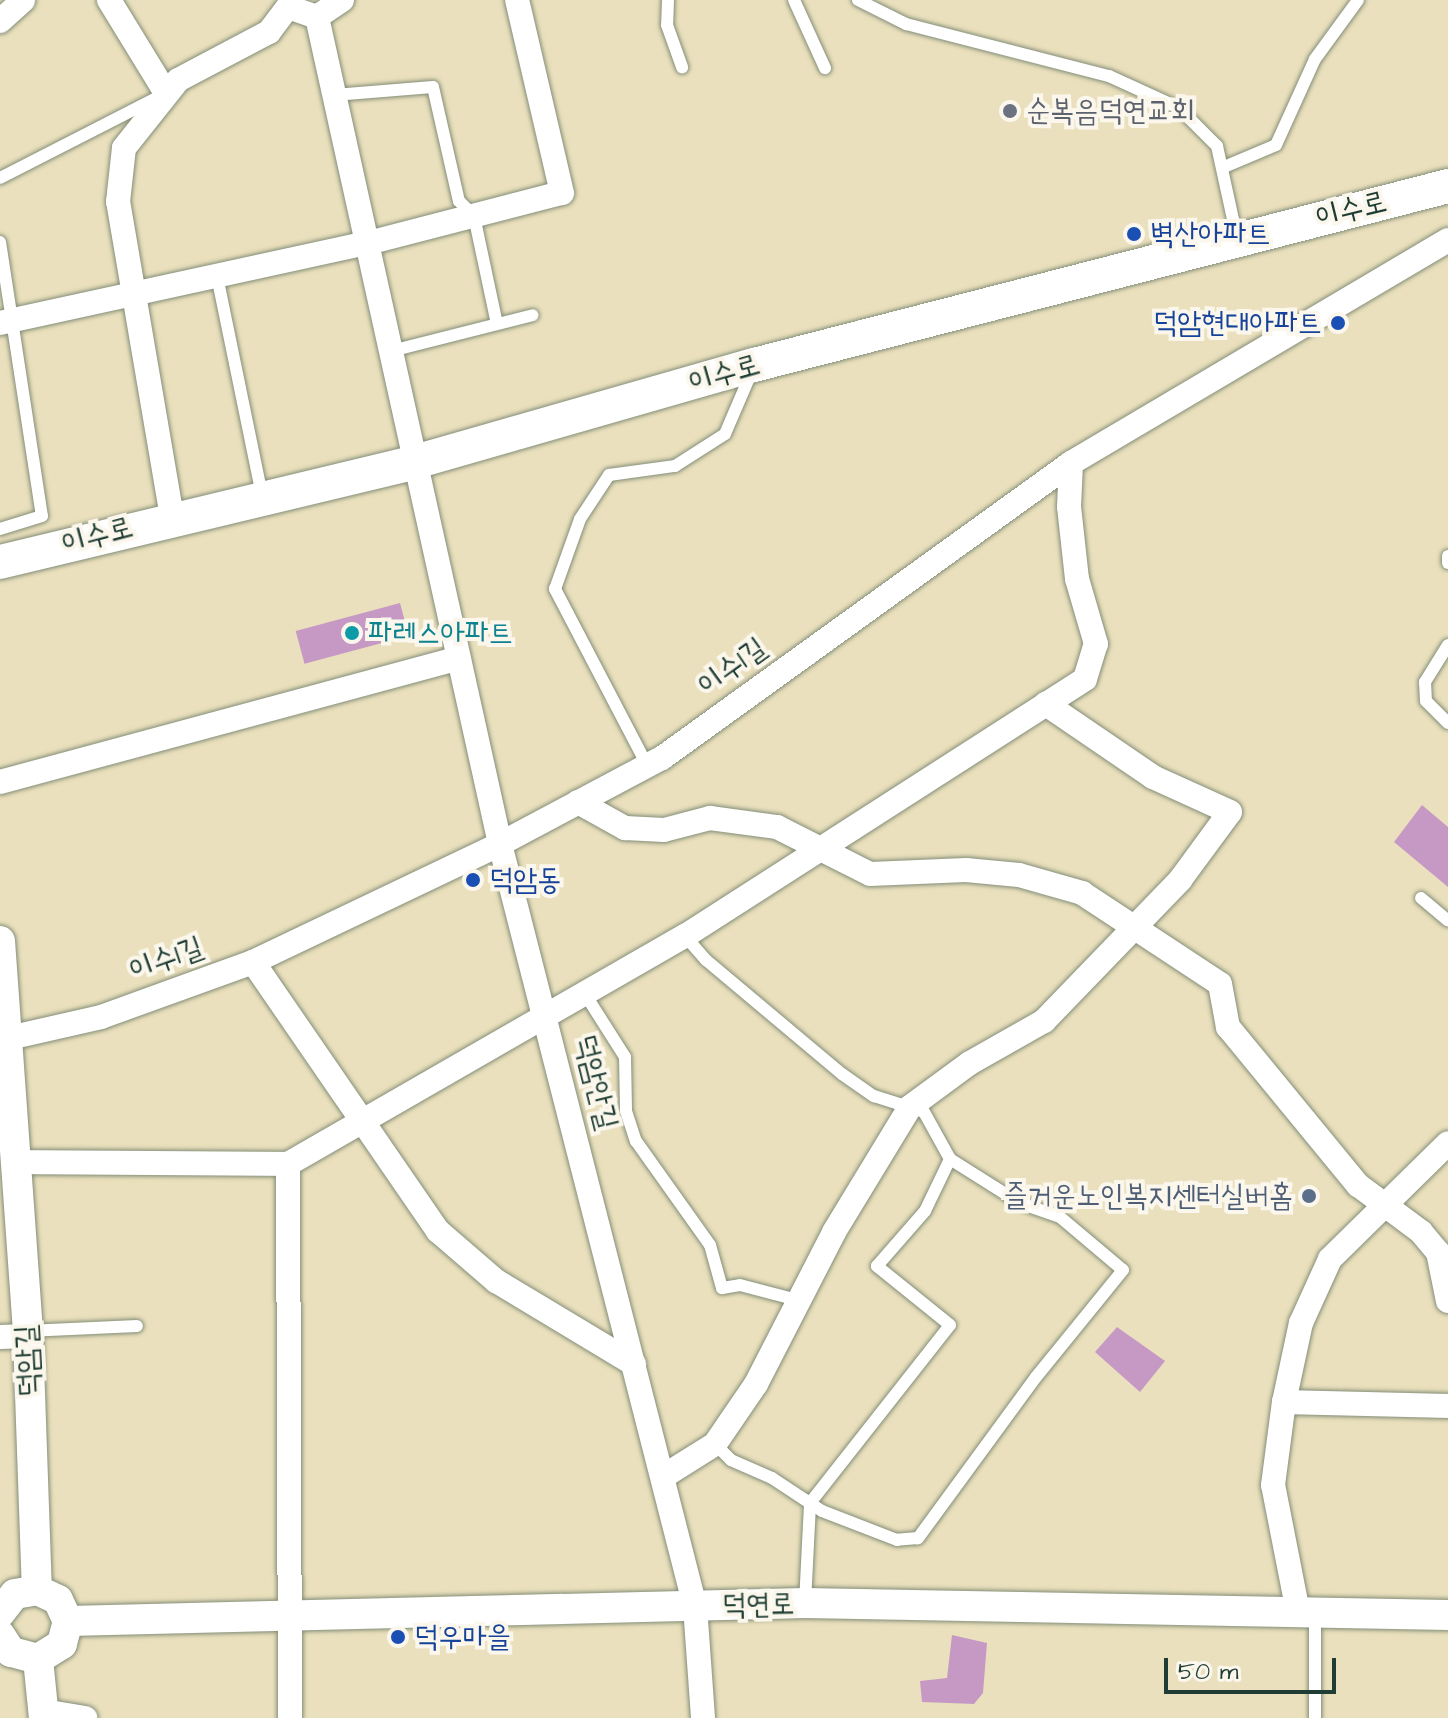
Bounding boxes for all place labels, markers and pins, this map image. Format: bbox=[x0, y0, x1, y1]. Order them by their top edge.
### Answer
place label: 순복음덕연교회 bbox=[1026, 93, 1195, 129]
marker: 순복음덕연교회 bbox=[1001, 102, 1019, 120]
place label: 벽산아파트 bbox=[1150, 216, 1271, 252]
marker: 벽산아파트 bbox=[1125, 225, 1143, 243]
place label: 덕암현대아파트 bbox=[1153, 305, 1322, 341]
marker: 덕암현대아파트 bbox=[1329, 314, 1347, 332]
place label: 파레스아파트 bbox=[368, 615, 513, 651]
marker: 파레스아파트 bbox=[343, 624, 361, 642]
place label: 덕암동 bbox=[489, 862, 561, 898]
marker: 덕암동 bbox=[464, 871, 482, 889]
place label: 즐거운노인복지센터실버홈 bbox=[1003, 1178, 1293, 1214]
marker: 즐거운노인복지센터실버홈 bbox=[1300, 1187, 1318, 1205]
place label: 덕우마을 bbox=[414, 1619, 511, 1655]
marker: 덕우마을 bbox=[389, 1628, 407, 1646]

